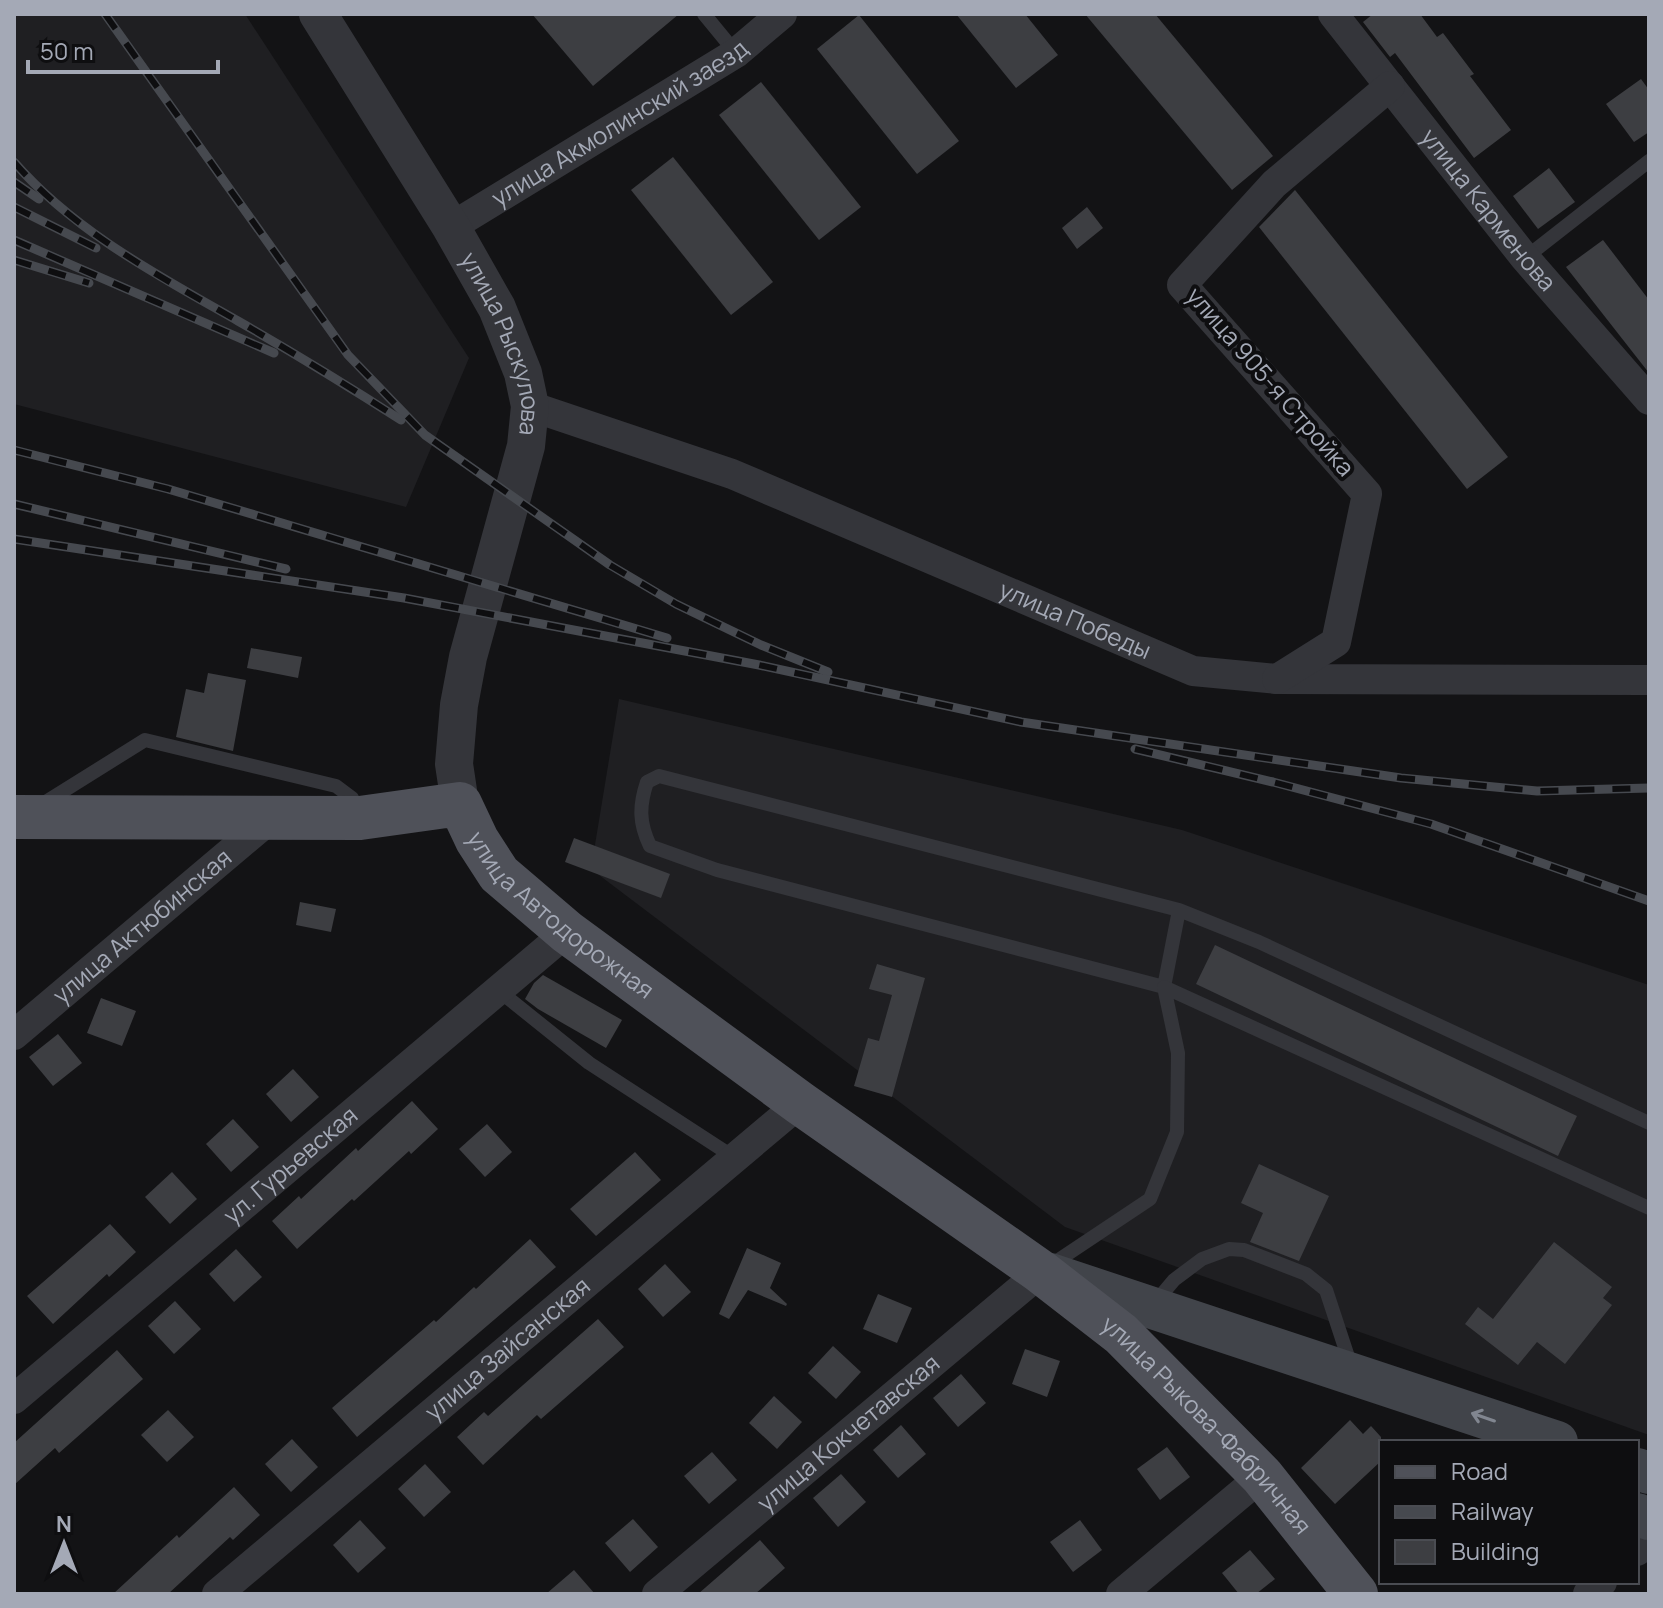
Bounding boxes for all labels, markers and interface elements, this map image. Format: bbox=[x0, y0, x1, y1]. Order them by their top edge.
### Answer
scale bar bbox=[28, 24, 218, 74]
street label: улица Акмолинский заезд bbox=[485, 32, 755, 214]
text: 50 m bbox=[40, 34, 94, 67]
street label: улица Карменова bbox=[1414, 121, 1564, 298]
street label: улица Рыскулова bbox=[453, 245, 548, 437]
street label: улица 905-я Стройка bbox=[1180, 279, 1363, 483]
street label: улица Победы bbox=[995, 572, 1156, 666]
street label: улица Автодорожная bbox=[460, 826, 661, 1006]
street label: улица Актюбинская bbox=[45, 840, 238, 1011]
street label: ул. Гурьевская bbox=[215, 1098, 364, 1231]
street label: улица Зайсанская bbox=[417, 1269, 596, 1427]
street label: улица Рыкова-Фабричная bbox=[1095, 1307, 1320, 1540]
street label: улица Кокчетавская bbox=[749, 1346, 946, 1518]
one-way arrow bbox=[1471, 1409, 1496, 1424]
legend bbox=[1379, 1440, 1639, 1584]
text: Road bbox=[1451, 1454, 1508, 1487]
text: Railway bbox=[1451, 1494, 1534, 1527]
north arrow bbox=[24, 1504, 104, 1584]
text: N bbox=[56, 1509, 72, 1539]
text: Building bbox=[1451, 1534, 1539, 1567]

